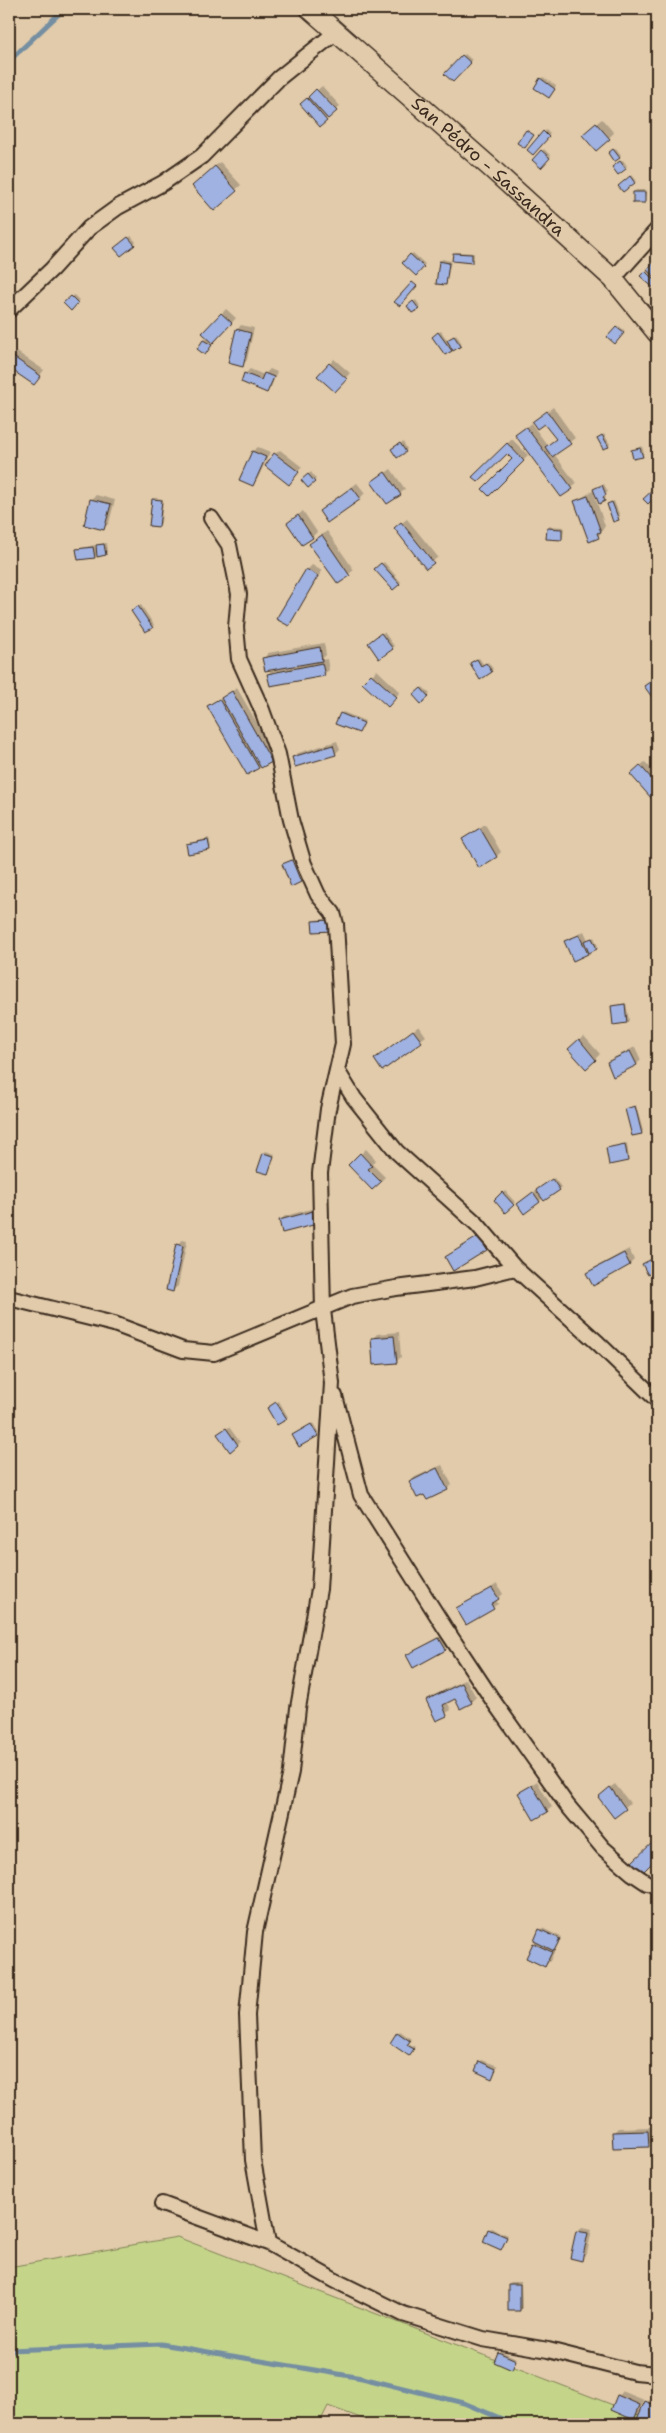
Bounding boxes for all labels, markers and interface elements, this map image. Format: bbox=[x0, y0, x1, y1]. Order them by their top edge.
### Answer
street label: San Pédro - Sassandra bbox=[406, 92, 570, 242]

